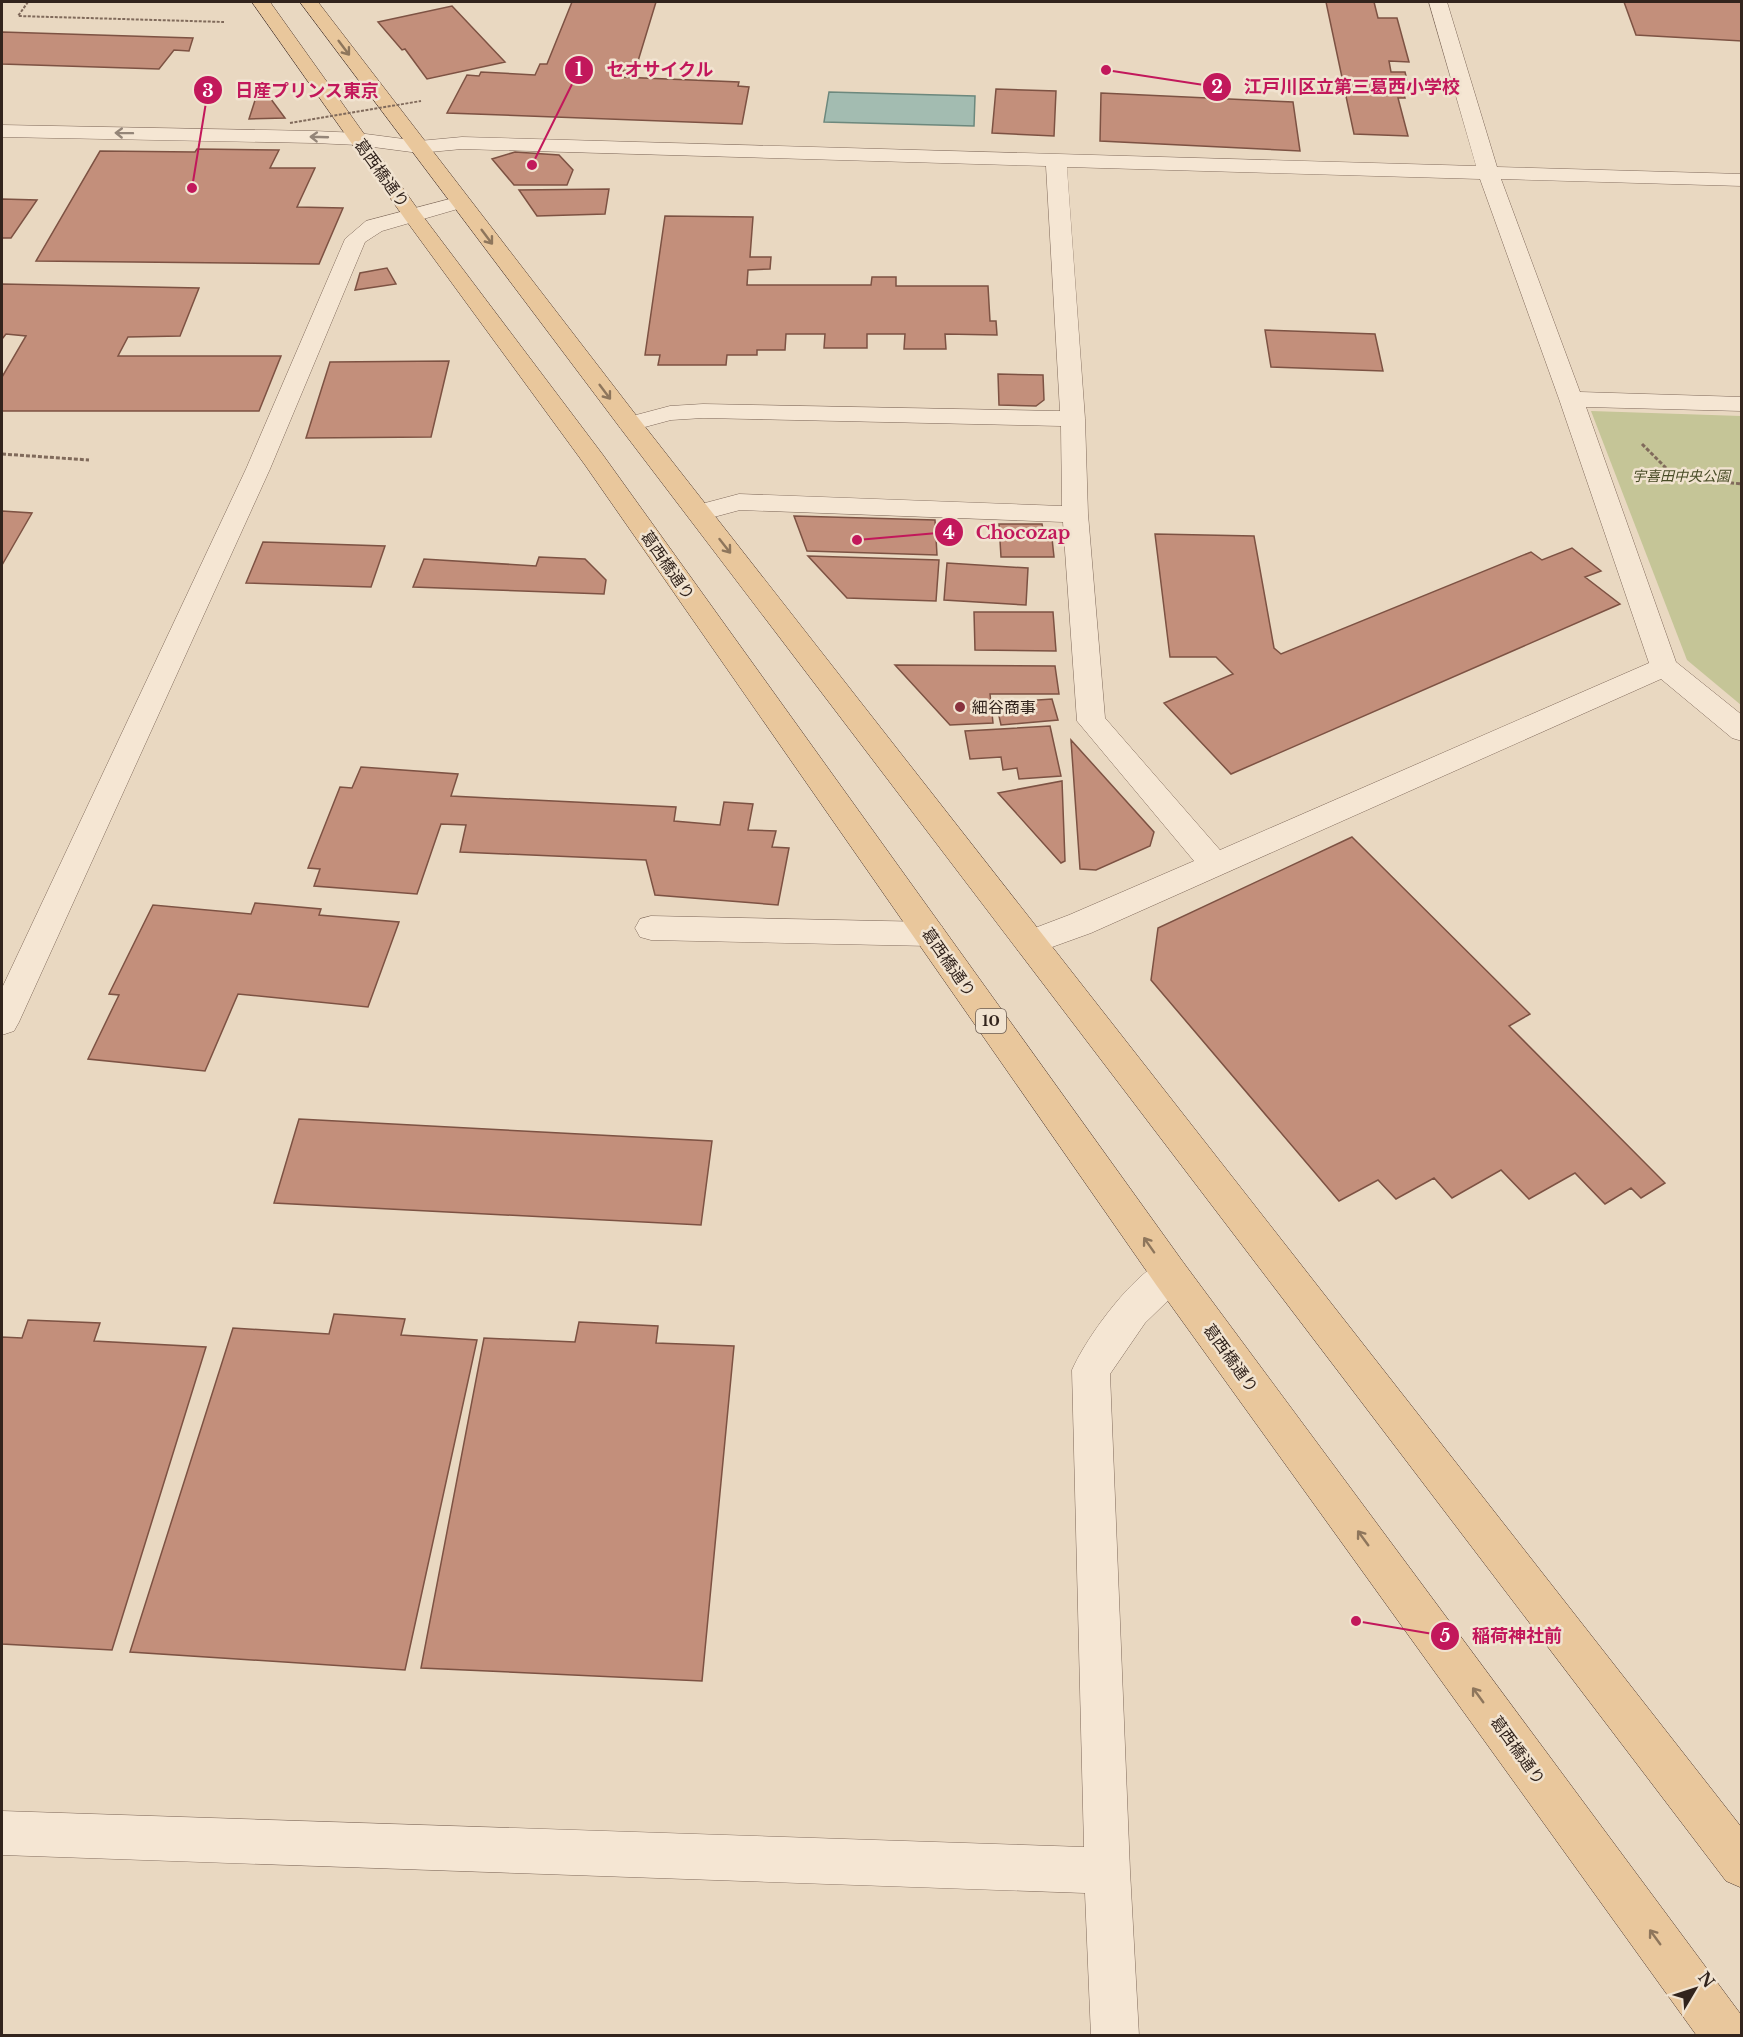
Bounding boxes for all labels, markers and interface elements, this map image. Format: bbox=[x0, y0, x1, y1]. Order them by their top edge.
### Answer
one-way arrow bbox=[338, 40, 351, 56]
callout: セオサイクル bbox=[564, 52, 726, 88]
text: 1 bbox=[575, 59, 583, 81]
text: セオサイクル bbox=[606, 59, 714, 81]
callout: 江戸川区立第三葛西小学校 bbox=[1202, 69, 1472, 105]
callout: 日産プリンス東京 bbox=[193, 72, 391, 108]
text: 2 bbox=[1211, 76, 1223, 98]
text: 江戸川区立第三葛西小学校 bbox=[1244, 76, 1460, 98]
text: 3 bbox=[202, 80, 214, 102]
text: 日産プリンス東京 bbox=[235, 80, 379, 102]
one-way arrow bbox=[115, 127, 135, 139]
one-way arrow bbox=[310, 131, 330, 143]
street label: 葛西橋通り bbox=[350, 135, 414, 211]
one-way arrow bbox=[481, 229, 494, 245]
one-way arrow bbox=[599, 384, 612, 400]
park label: 宇喜田中央公園 bbox=[1632, 467, 1732, 485]
callout: Chocozap bbox=[934, 514, 1082, 550]
text: 4 bbox=[943, 522, 955, 544]
text: Chocozap bbox=[976, 522, 1070, 544]
street label: 葛西橋通り bbox=[637, 526, 699, 604]
one-way arrow bbox=[718, 538, 731, 554]
place label: 細谷商事 bbox=[972, 697, 1036, 717]
marker: 細谷商事 bbox=[953, 700, 967, 714]
street label: 葛西橋通り bbox=[918, 923, 980, 1001]
road number: 10 bbox=[976, 1009, 1006, 1033]
one-way arrow bbox=[1143, 1237, 1155, 1253]
street label: 葛西橋通り bbox=[1199, 1320, 1263, 1396]
one-way arrow bbox=[1357, 1530, 1369, 1546]
callout: 稲荷神社前 bbox=[1430, 1618, 1574, 1654]
text: 5 bbox=[1440, 1625, 1450, 1647]
text: 稲荷神社前 bbox=[1472, 1625, 1562, 1647]
one-way arrow bbox=[1472, 1688, 1484, 1704]
street label: 葛西橋通り bbox=[1486, 1712, 1550, 1788]
one-way arrow bbox=[1649, 1930, 1662, 1946]
north arrow bbox=[1665, 1959, 1725, 2019]
text: N bbox=[1694, 1967, 1719, 1992]

